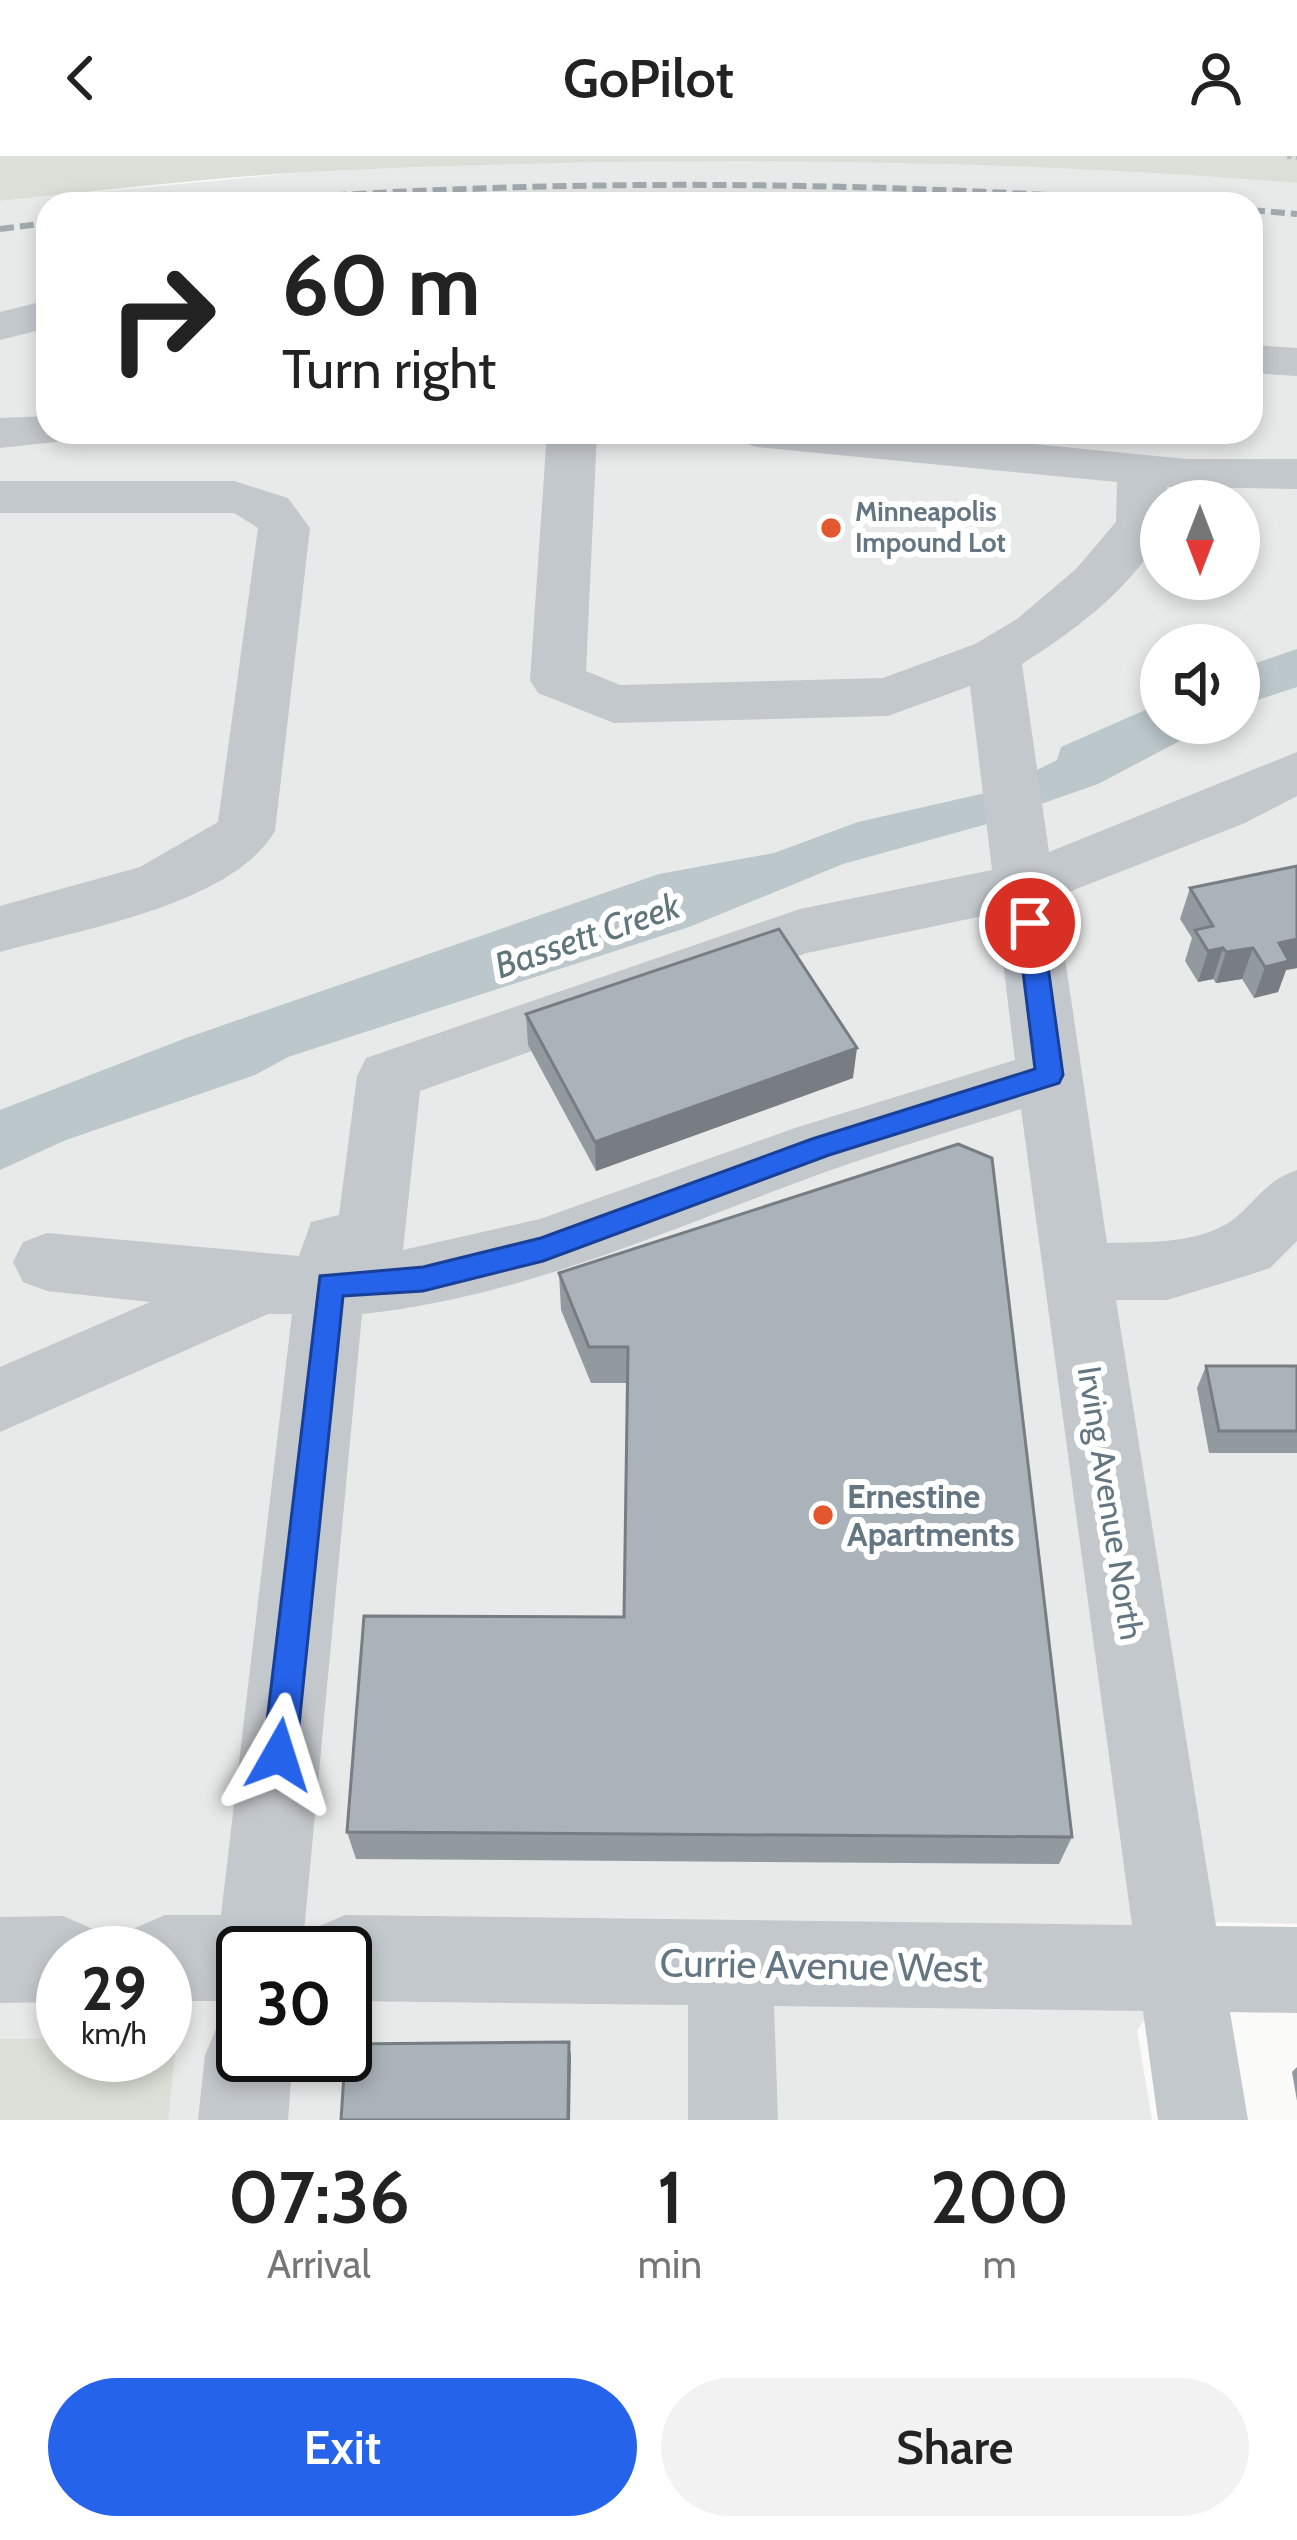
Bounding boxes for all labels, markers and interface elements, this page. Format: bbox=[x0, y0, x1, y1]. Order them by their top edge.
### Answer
icon: back bbox=[48, 45, 114, 111]
text: GoPilot bbox=[563, 45, 734, 111]
icon: person bbox=[1183, 45, 1249, 111]
text: 60 m bbox=[282, 234, 480, 336]
icon: right bbox=[84, 240, 240, 396]
text: Turn right bbox=[282, 336, 496, 402]
north arrow bbox=[1140, 480, 1260, 600]
map controls bbox=[1140, 480, 1260, 744]
place label: Minneapolis Impound Lot bbox=[855, 495, 1006, 559]
marker: Minneapolis Impound Lot bbox=[818, 515, 844, 541]
button: sound bbox=[1140, 624, 1260, 744]
pin bbox=[979, 872, 1081, 974]
water label: Bassett Creek bbox=[489, 882, 687, 987]
icon: arrive bbox=[997, 890, 1063, 956]
street label: Irving Avenue North bbox=[1070, 1363, 1152, 1643]
place label: Ernestine Apartments bbox=[847, 1476, 1014, 1554]
marker: Ernestine Apartments bbox=[810, 1502, 836, 1528]
position arrow bbox=[216, 1692, 342, 1818]
speed limit sign: 30 bbox=[216, 1926, 372, 2082]
street label: Currie Avenue West bbox=[659, 1938, 983, 1992]
text: 29 bbox=[81, 1952, 147, 2025]
text: km/h bbox=[81, 2015, 147, 2052]
text: 07:36 bbox=[228, 2154, 410, 2241]
text: 1 bbox=[657, 2154, 683, 2241]
text: 200 bbox=[930, 2154, 1069, 2241]
text: Arrival bbox=[267, 2240, 371, 2288]
text: min bbox=[638, 2240, 702, 2288]
text: m bbox=[982, 2240, 1017, 2288]
button: Exit bbox=[48, 2378, 637, 2516]
button: Share bbox=[661, 2378, 1249, 2516]

